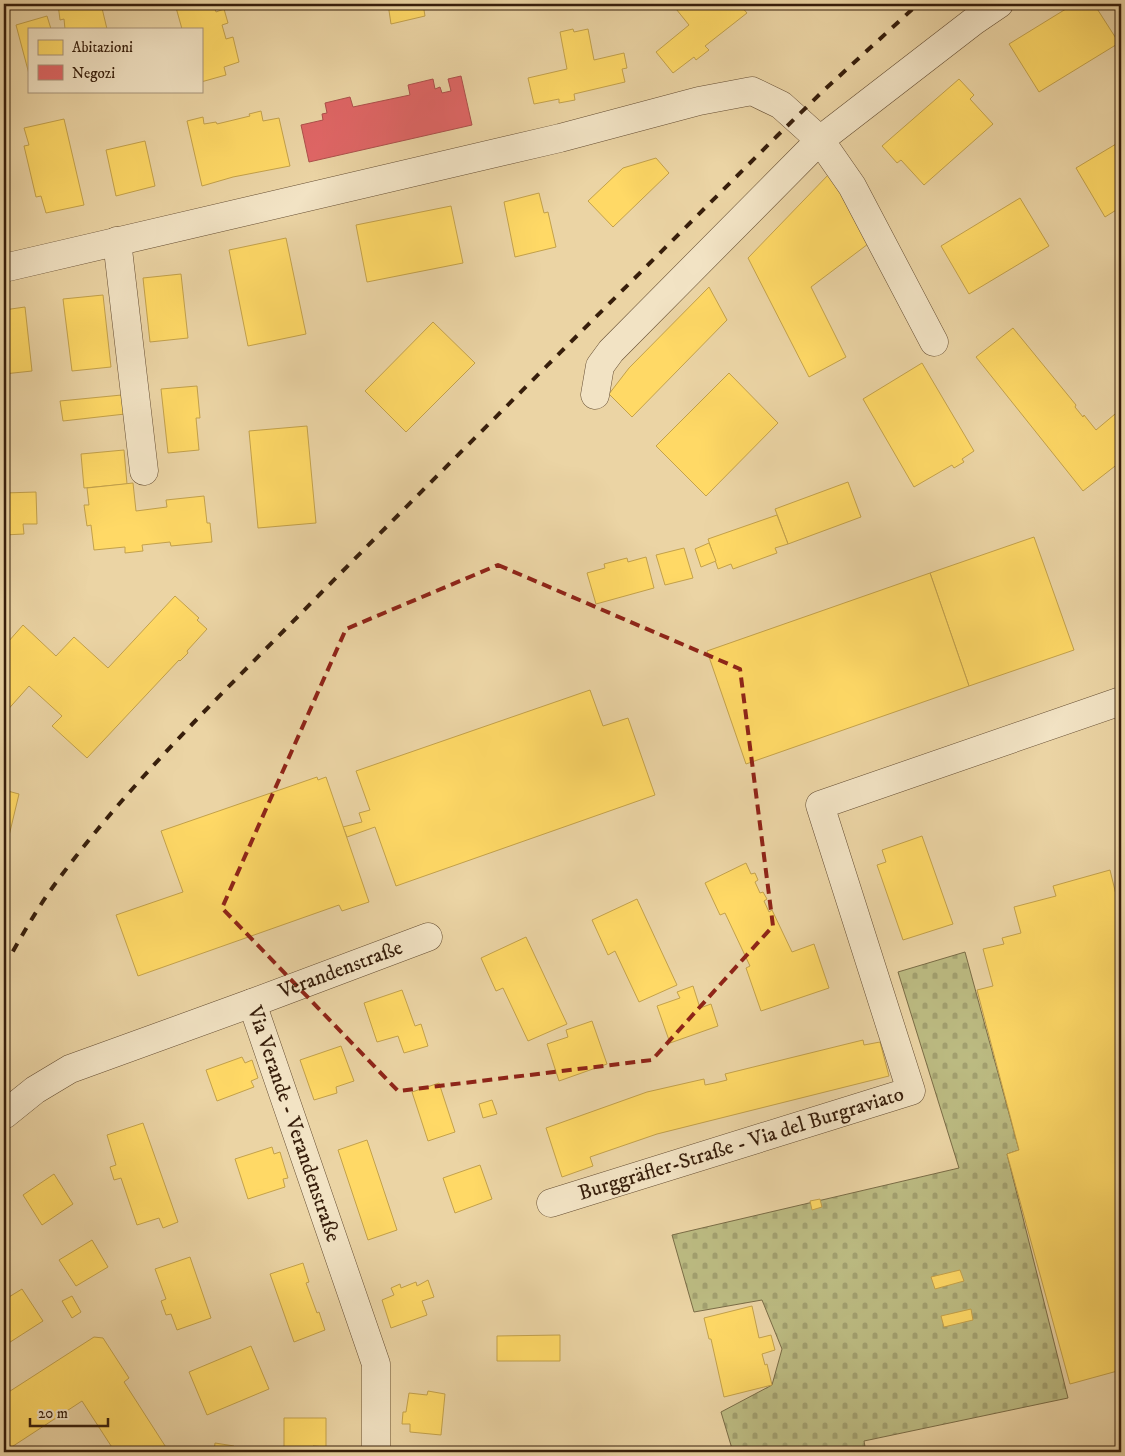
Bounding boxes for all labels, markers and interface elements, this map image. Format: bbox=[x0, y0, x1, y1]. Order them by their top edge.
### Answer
legend bbox=[28, 28, 202, 92]
text: Abitazioni bbox=[72, 38, 133, 57]
text: Negozi bbox=[72, 64, 115, 83]
street label: Verandenstraße bbox=[274, 935, 407, 1005]
street label: Via Verande - Verandenstraße bbox=[241, 1002, 346, 1246]
street label: Burggräfler-Straße - Via del Burgraviato bbox=[575, 1081, 907, 1207]
scale bar bbox=[30, 1396, 108, 1428]
text: 20 m bbox=[38, 1404, 68, 1423]

